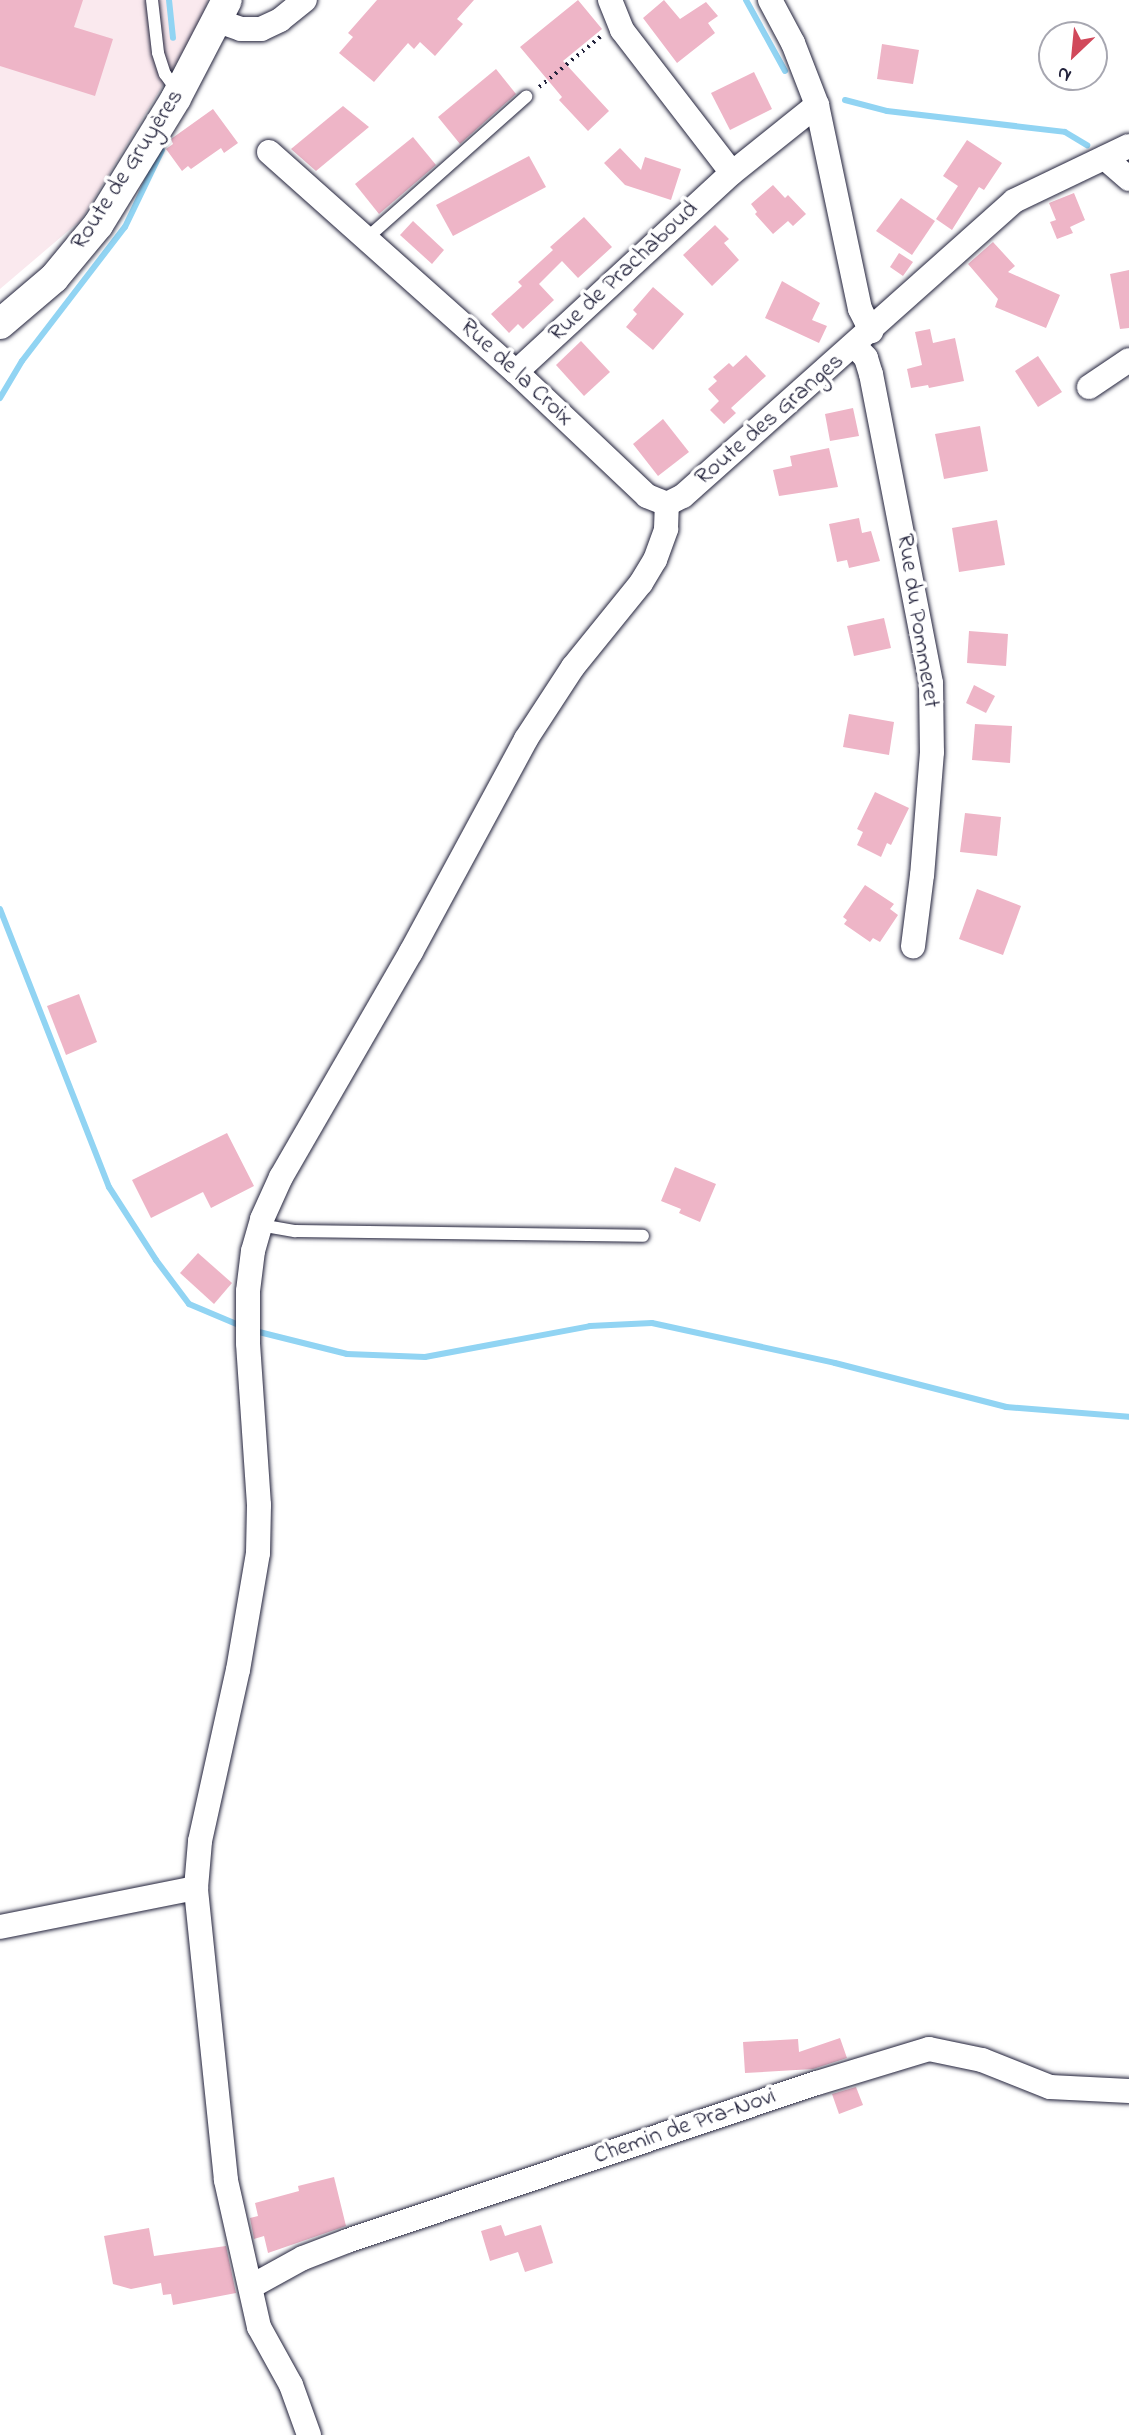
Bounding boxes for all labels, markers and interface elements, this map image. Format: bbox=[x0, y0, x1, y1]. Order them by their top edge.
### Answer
north arrow bbox=[1038, 21, 1108, 91]
text: N bbox=[1053, 59, 1076, 88]
street label: Route de Gruyères bbox=[65, 84, 191, 256]
street label: Rue de Prachaboud bbox=[543, 195, 705, 349]
street label: Rue de la Croix bbox=[453, 313, 579, 433]
street label: Route des Granges bbox=[690, 348, 850, 492]
street label: Rue du Pommeret bbox=[889, 532, 945, 710]
street label: Chemin de Pra-Novi bbox=[590, 2082, 780, 2172]

